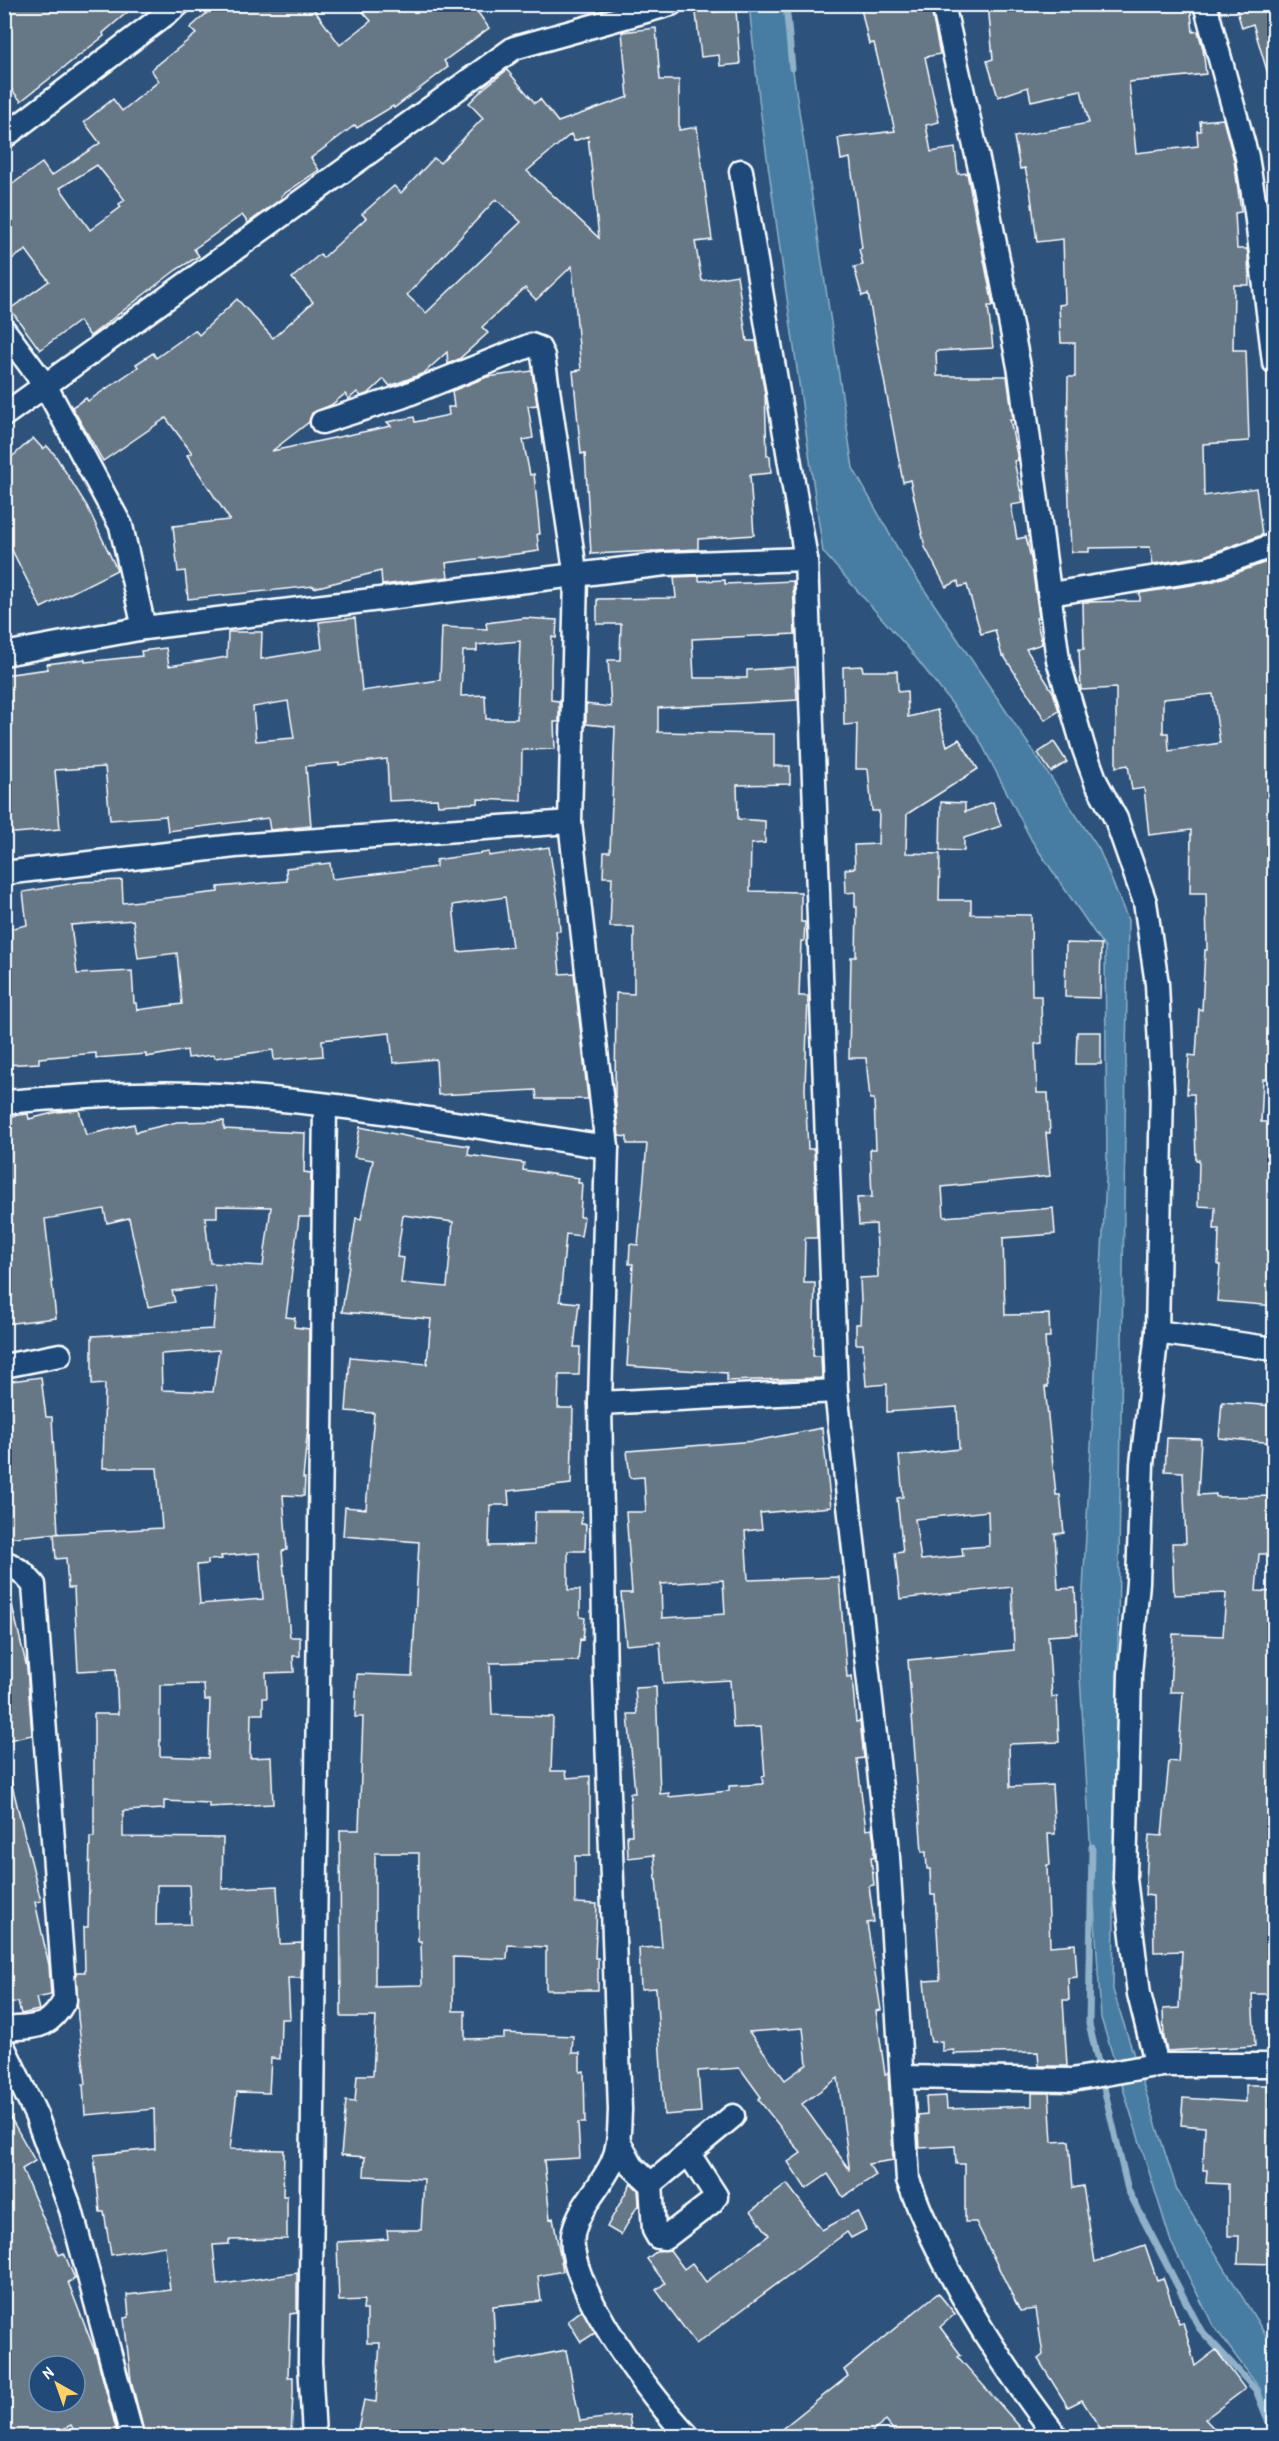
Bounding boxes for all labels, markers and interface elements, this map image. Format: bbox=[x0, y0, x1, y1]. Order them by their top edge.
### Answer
north arrow bbox=[27, 2354, 87, 2414]
text: N bbox=[37, 2361, 58, 2384]

